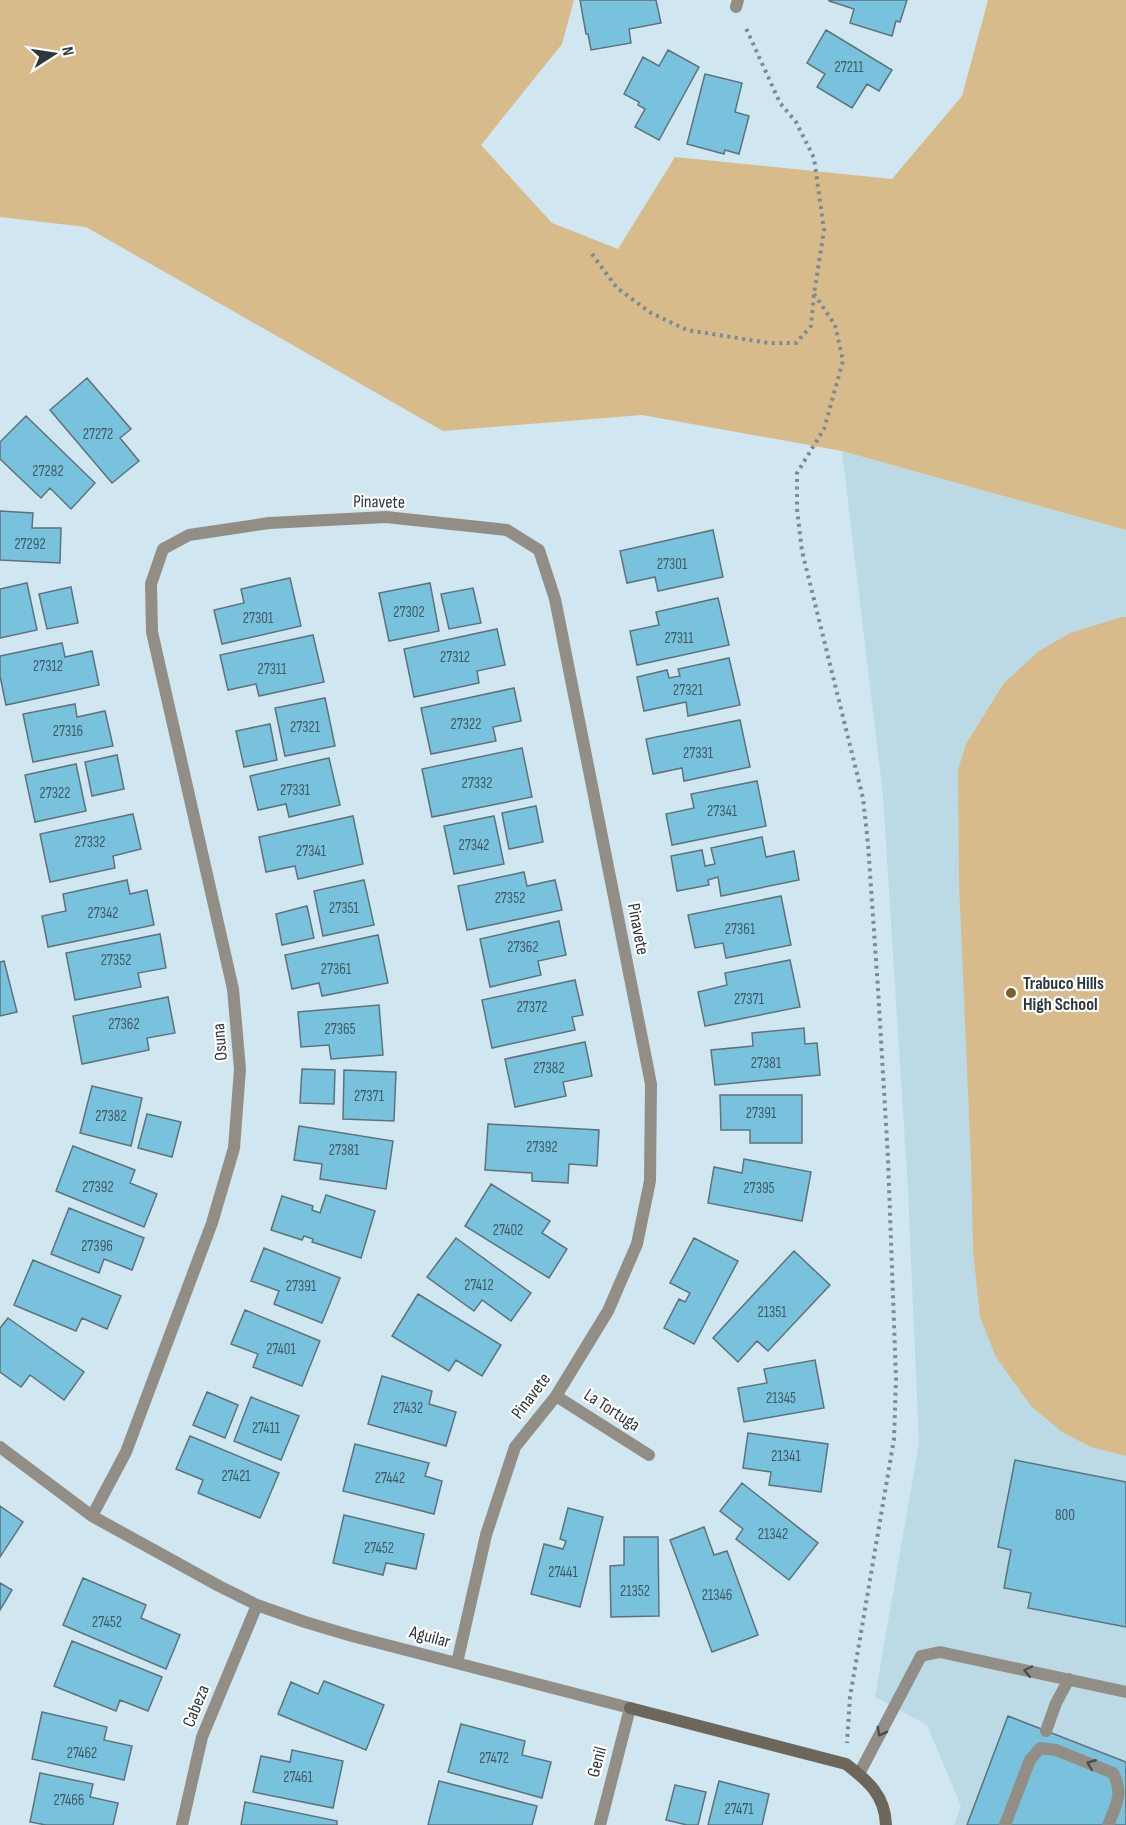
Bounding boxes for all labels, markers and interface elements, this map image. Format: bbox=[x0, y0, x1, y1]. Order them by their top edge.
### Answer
north arrow bbox=[24, 24, 84, 84]
text: N bbox=[57, 45, 77, 57]
house number: 27211 bbox=[835, 58, 864, 77]
house number: 27272 bbox=[83, 425, 113, 444]
house number: 27282 bbox=[32, 462, 64, 481]
street label: Pinavete bbox=[353, 491, 405, 513]
house number: 27292 bbox=[14, 535, 46, 554]
house number: 27301 bbox=[657, 555, 688, 574]
house number: 27302 bbox=[393, 603, 425, 622]
house number: 27301 bbox=[243, 609, 274, 628]
house number: 27311 bbox=[665, 629, 694, 648]
house number: 27312 bbox=[440, 648, 470, 667]
house number: 27312 bbox=[33, 657, 63, 676]
house number: 27311 bbox=[258, 660, 287, 679]
house number: 27321 bbox=[673, 681, 704, 700]
house number: 27322 bbox=[451, 715, 481, 734]
house number: 27321 bbox=[290, 718, 321, 737]
house number: 27316 bbox=[53, 722, 83, 741]
house number: 27331 bbox=[683, 744, 714, 763]
house number: 27332 bbox=[462, 774, 493, 793]
house number: 27331 bbox=[280, 781, 311, 800]
house number: 27322 bbox=[40, 784, 70, 803]
house number: 27341 bbox=[707, 802, 738, 821]
house number: 27332 bbox=[75, 833, 106, 852]
house number: 27342 bbox=[458, 836, 490, 855]
house number: 27341 bbox=[296, 842, 327, 861]
house number: 27352 bbox=[495, 889, 525, 908]
house number: 27351 bbox=[329, 899, 360, 918]
street label: Pinavete bbox=[623, 901, 653, 957]
house number: 27342 bbox=[87, 904, 119, 923]
house number: 27361 bbox=[725, 920, 756, 939]
house number: 27362 bbox=[507, 938, 539, 957]
house number: 27352 bbox=[101, 951, 131, 970]
house number: 27361 bbox=[321, 960, 352, 979]
place label: Trabuco Hills High School bbox=[1023, 973, 1104, 1015]
marker: Trabuco Hills High School bbox=[1004, 986, 1018, 1000]
house number: 27371 bbox=[734, 990, 765, 1009]
house number: 27372 bbox=[517, 998, 547, 1017]
house number: 27362 bbox=[108, 1015, 140, 1034]
house number: 27365 bbox=[324, 1020, 356, 1039]
street label: Osuna bbox=[208, 1022, 232, 1062]
house number: 27381 bbox=[751, 1054, 782, 1073]
house number: 27382 bbox=[533, 1059, 565, 1078]
house number: 27371 bbox=[354, 1087, 385, 1106]
house number: 27391 bbox=[746, 1104, 777, 1123]
house number: 27382 bbox=[95, 1107, 127, 1126]
house number: 27392 bbox=[526, 1138, 558, 1157]
house number: 27381 bbox=[329, 1141, 360, 1160]
house number: 27392 bbox=[82, 1178, 114, 1197]
house number: 27395 bbox=[743, 1179, 775, 1198]
house number: 27402 bbox=[493, 1221, 523, 1240]
house number: 27396 bbox=[81, 1237, 113, 1256]
house number: 27412 bbox=[464, 1276, 494, 1295]
house number: 27391 bbox=[286, 1277, 317, 1296]
house number: 21351 bbox=[757, 1303, 787, 1322]
house number: 27401 bbox=[266, 1340, 297, 1359]
street label: Pinavete bbox=[507, 1369, 555, 1423]
street label: La Tortuga bbox=[580, 1384, 644, 1436]
house number: 21345 bbox=[766, 1389, 796, 1408]
house number: 27432 bbox=[393, 1399, 423, 1418]
house number: 27411 bbox=[252, 1419, 281, 1438]
house number: 21341 bbox=[771, 1447, 801, 1466]
house number: 27421 bbox=[221, 1467, 251, 1486]
house number: 27442 bbox=[375, 1469, 405, 1488]
house number: 800 bbox=[1055, 1506, 1075, 1525]
house number: 21342 bbox=[758, 1525, 788, 1544]
house number: 27452 bbox=[364, 1539, 394, 1558]
house number: 27441 bbox=[548, 1563, 578, 1582]
house number: 21352 bbox=[620, 1582, 650, 1601]
house number: 21346 bbox=[702, 1586, 732, 1605]
house number: 27452 bbox=[92, 1613, 122, 1632]
street label: Aguilar bbox=[406, 1621, 453, 1653]
one-way arrow bbox=[1023, 1665, 1033, 1678]
street label: Cabeza bbox=[178, 1682, 214, 1730]
one-way arrow bbox=[877, 1726, 889, 1737]
house number: 27462 bbox=[67, 1744, 97, 1763]
street label: Genil bbox=[583, 1744, 611, 1780]
house number: 27472 bbox=[479, 1749, 509, 1768]
one-way arrow bbox=[1086, 1759, 1097, 1771]
house number: 27461 bbox=[283, 1768, 313, 1787]
house number: 27466 bbox=[54, 1791, 84, 1810]
house number: 27471 bbox=[725, 1800, 754, 1819]

